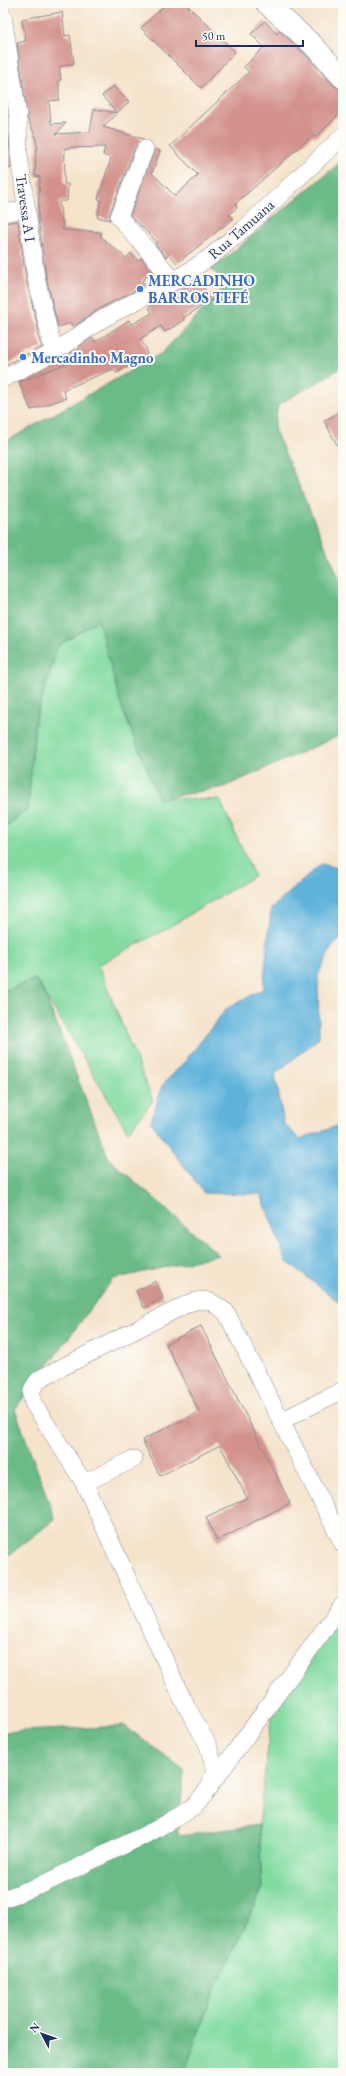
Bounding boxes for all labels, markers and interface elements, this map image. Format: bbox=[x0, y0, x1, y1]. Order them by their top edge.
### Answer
scale bar bbox=[196, 22, 303, 48]
text: 50 m bbox=[202, 28, 226, 44]
street label: Travessa A I bbox=[12, 173, 40, 243]
street label: Rua Tamuana bbox=[204, 195, 278, 263]
place label: MERCADINHO BARROS TEFÉ bbox=[148, 271, 255, 307]
marker: MERCADINHO BARROS TEFÉ bbox=[135, 284, 145, 294]
place label: Mercadinho Magno bbox=[31, 348, 154, 367]
marker: Mercadinho Magno bbox=[18, 352, 28, 362]
north arrow bbox=[22, 2014, 62, 2054]
text: N bbox=[26, 2019, 43, 2035]

